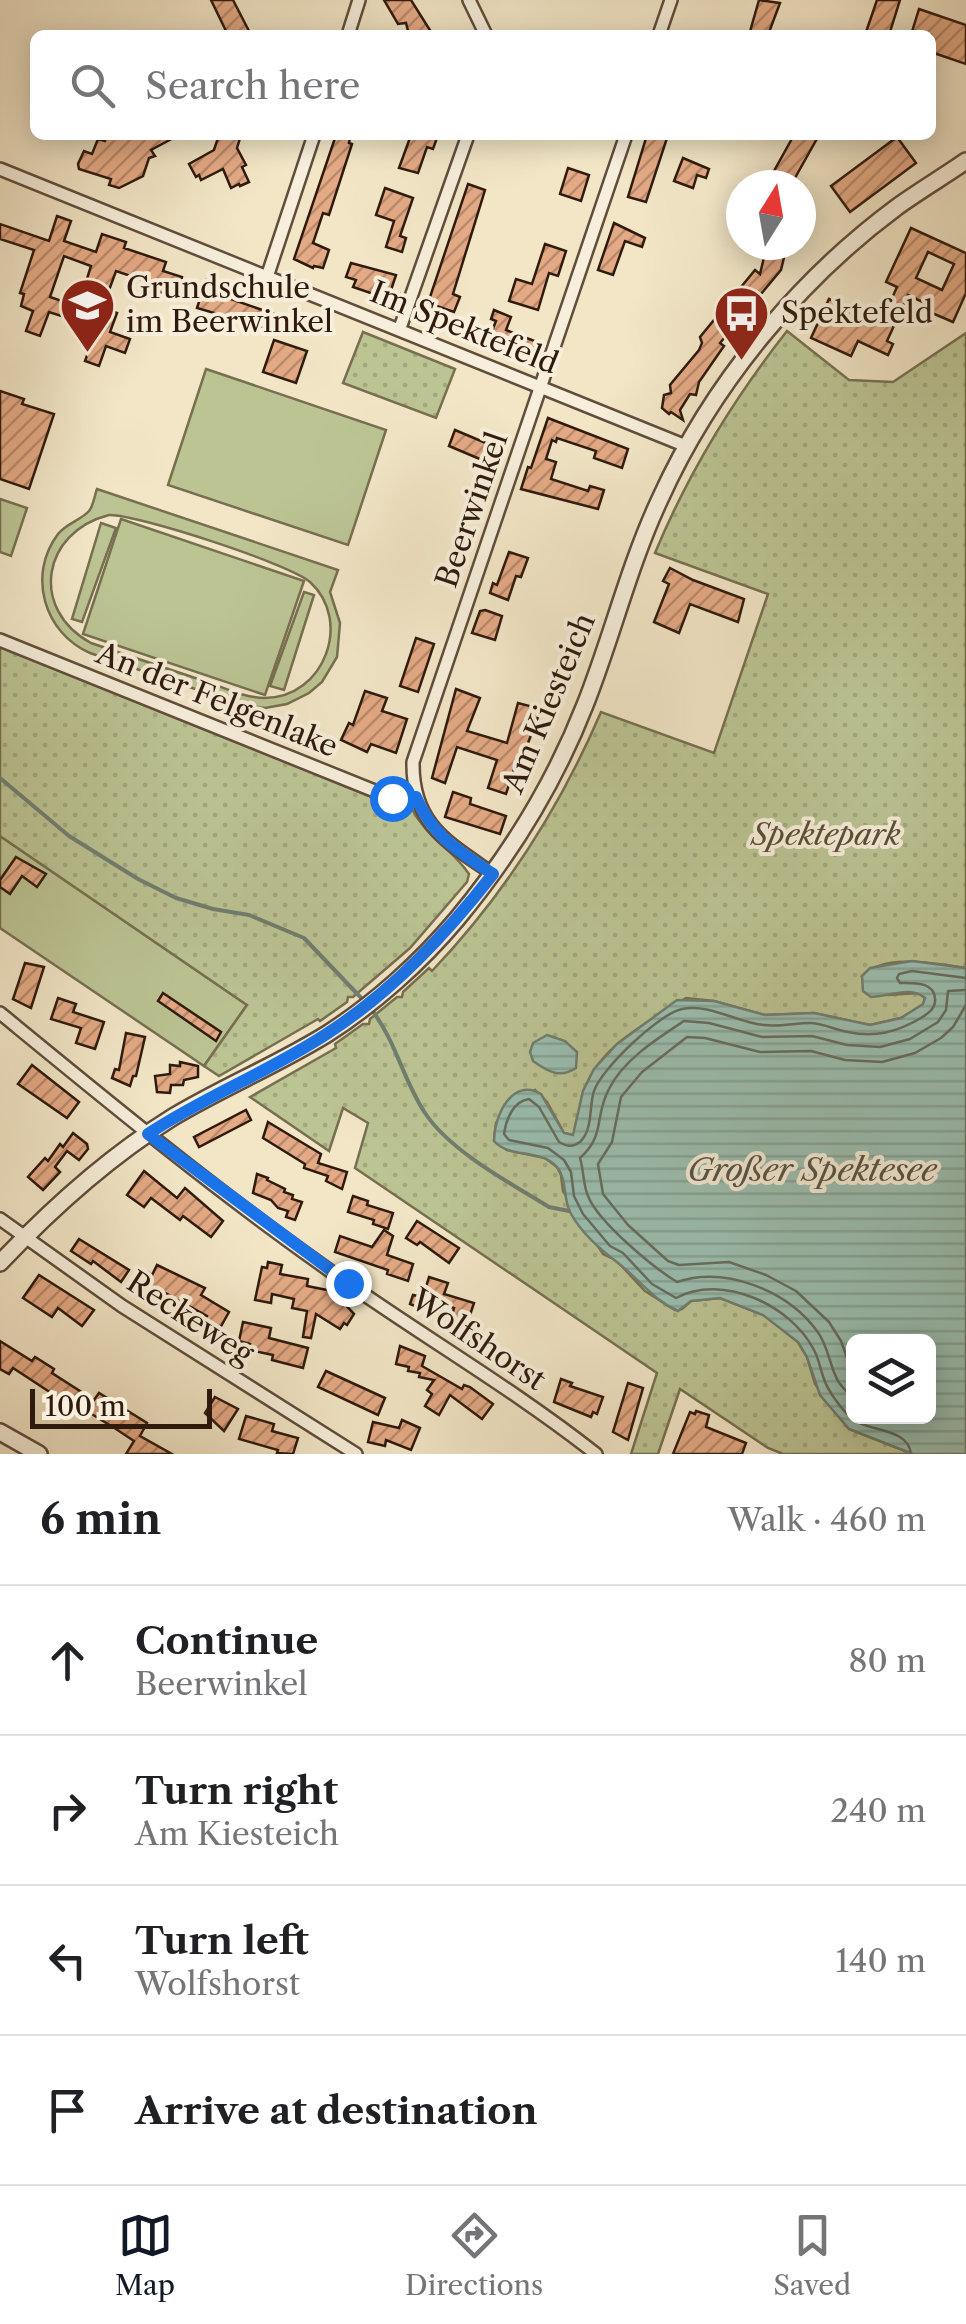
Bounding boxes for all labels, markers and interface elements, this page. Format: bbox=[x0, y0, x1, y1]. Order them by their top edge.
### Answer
search box bbox=[30, 30, 936, 140]
icon: search bbox=[65, 58, 120, 113]
text: Search here bbox=[145, 62, 360, 109]
north arrow bbox=[726, 170, 816, 260]
place label: Grundschule im Beerwinkel bbox=[126, 269, 333, 340]
street label: Im Spektefeld bbox=[365, 273, 563, 382]
school or university icon: Grundschule im Beerwinkel bbox=[57, 275, 117, 354]
bus stop icon: Spektefeld bbox=[712, 283, 772, 362]
place label: Spektefeld bbox=[781, 294, 933, 331]
street label: Beerwinkel bbox=[428, 427, 515, 592]
street label: Am Kiesteich bbox=[494, 607, 603, 799]
street label: An der Felgenlake bbox=[90, 634, 343, 765]
route start bbox=[370, 776, 416, 822]
park label: Spektepark bbox=[749, 816, 901, 853]
water label: Großer Spektesee bbox=[687, 1150, 938, 1189]
route end bbox=[326, 1261, 372, 1307]
street label: Reckeweg bbox=[120, 1263, 261, 1372]
street label: Wolfshorst bbox=[403, 1280, 553, 1398]
map controls bbox=[846, 1334, 936, 1424]
button: layers bbox=[846, 1334, 936, 1424]
scale bar bbox=[30, 1384, 212, 1428]
text: 100 m bbox=[45, 1389, 126, 1423]
text: 6 min bbox=[40, 1493, 161, 1545]
text: Walk · 460 m bbox=[728, 1500, 926, 1539]
text: Continue bbox=[135, 1617, 318, 1664]
icon: ahead bbox=[40, 1633, 95, 1688]
text: 80 m bbox=[848, 1641, 926, 1680]
text: Beerwinkel bbox=[135, 1664, 308, 1703]
text: Turn right bbox=[135, 1767, 338, 1814]
icon: right bbox=[40, 1783, 95, 1838]
text: 240 m bbox=[830, 1791, 926, 1830]
text: Am Kiesteich bbox=[135, 1814, 339, 1853]
text: Turn left bbox=[135, 1917, 309, 1964]
icon: left bbox=[40, 1933, 95, 1988]
text: 140 m bbox=[835, 1941, 926, 1980]
text: Wolfshorst bbox=[135, 1964, 300, 2003]
icon: arrive bbox=[40, 2083, 95, 2138]
text: Arrive at destination bbox=[135, 2087, 538, 2134]
tab: Map bbox=[115, 2208, 175, 2302]
tab: Directions bbox=[405, 2208, 543, 2302]
tab: Saved bbox=[773, 2208, 851, 2302]

